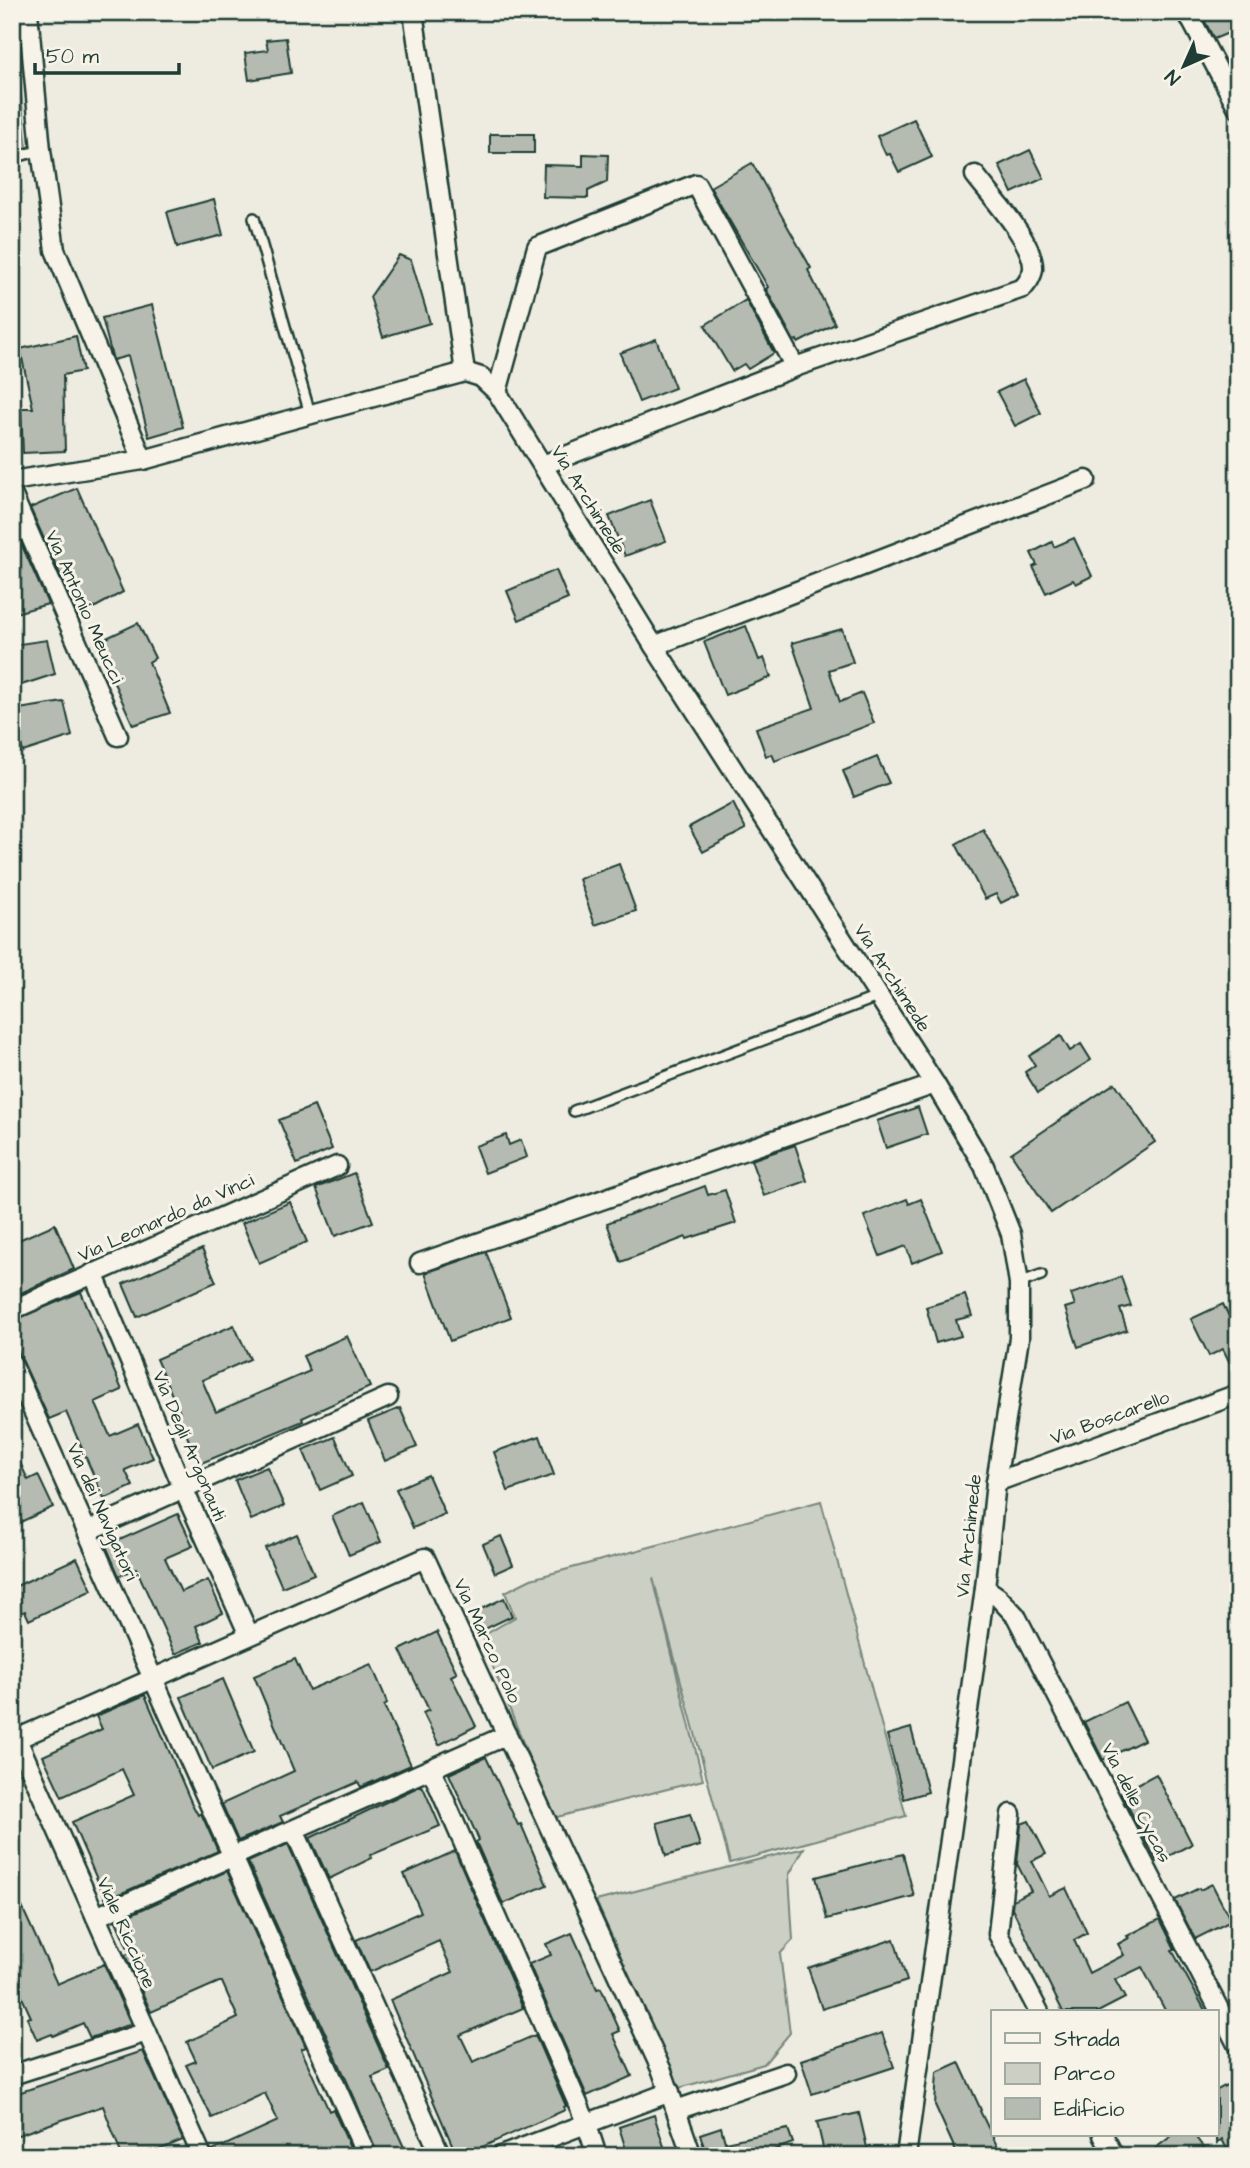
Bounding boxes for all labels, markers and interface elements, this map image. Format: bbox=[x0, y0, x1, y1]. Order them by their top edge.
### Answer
scale bar bbox=[35, 32, 178, 76]
north arrow bbox=[1148, 32, 1218, 102]
text: 50 m bbox=[46, 42, 100, 71]
text: N bbox=[1159, 63, 1187, 91]
street label: Via Archimede bbox=[544, 440, 632, 560]
street label: Via Antonio Meucci bbox=[38, 526, 130, 688]
street label: Via Archimede bbox=[847, 919, 937, 1037]
street label: Via Leonardo da Vinci bbox=[74, 1167, 258, 1269]
street label: Via Degli Argonauti bbox=[144, 1367, 233, 1526]
street label: Via Boscarello bbox=[1047, 1384, 1174, 1452]
street label: Via dei Navigatori bbox=[59, 1439, 144, 1586]
street label: Via Archimede bbox=[949, 1473, 989, 1599]
street label: Via Marco Polo bbox=[446, 1574, 528, 1708]
street label: Via delle Cycas bbox=[1093, 1738, 1178, 1868]
street label: Viale Riccione bbox=[89, 1873, 163, 1993]
legend bbox=[991, 2010, 1218, 2136]
text: Strada bbox=[1054, 2025, 1120, 2054]
text: Parco bbox=[1054, 2059, 1115, 2088]
text: Edificio bbox=[1054, 2095, 1124, 2124]

